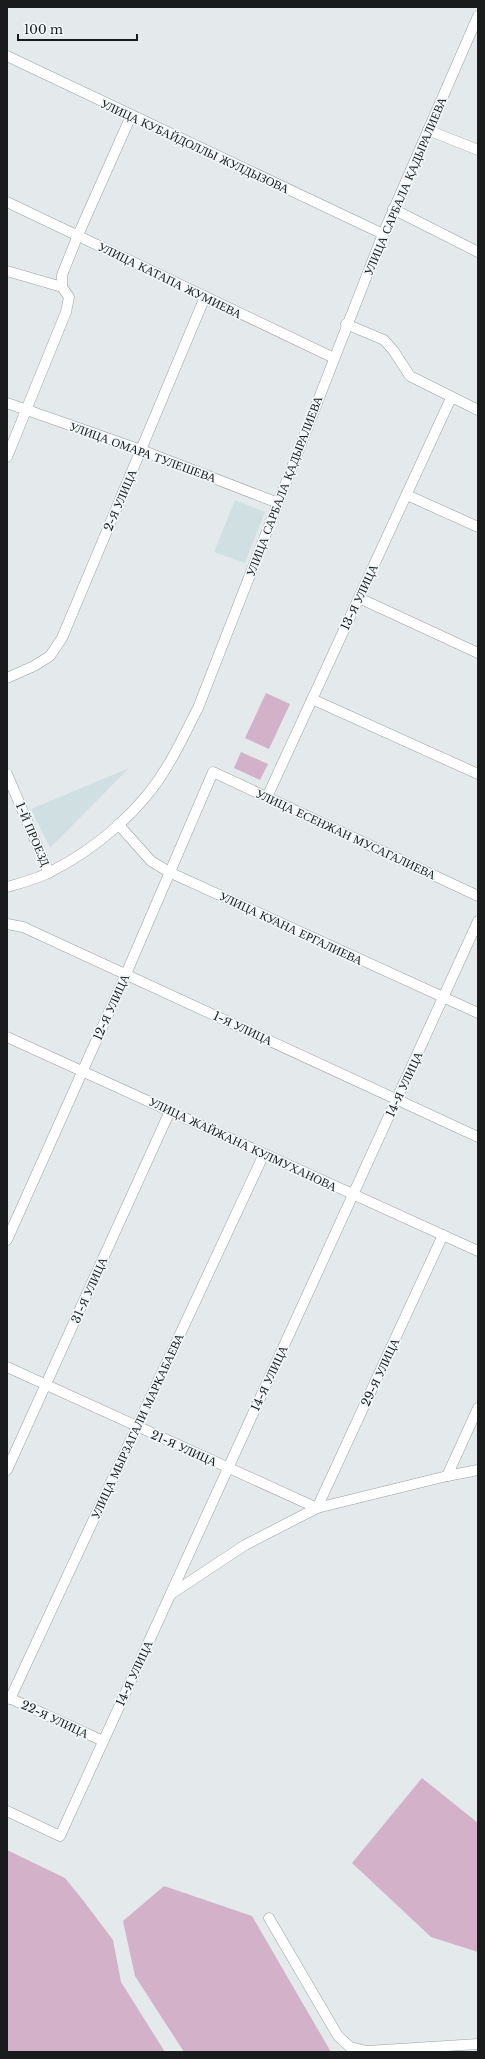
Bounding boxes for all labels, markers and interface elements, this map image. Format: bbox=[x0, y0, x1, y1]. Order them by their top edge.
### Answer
scale bar bbox=[18, 16, 137, 42]
text: 100 m bbox=[24, 22, 63, 37]
street label: УЛИЦА САРБАЛА ҚАДЫРАЛИЕВА bbox=[361, 94, 450, 277]
street label: УЛИЦА КУБАЙДОЛЛЫ ЖУЛДЫЗОВА bbox=[98, 96, 292, 197]
street label: УЛИЦА КАТАПА ЖУМИЕВА bbox=[96, 239, 245, 322]
street label: УЛИЦА САРБАЛА ҚАДЫРАЛИЕВА bbox=[243, 393, 326, 578]
street label: УЛИЦА ОМАРА ТУЛЕШЕВА bbox=[67, 418, 219, 486]
street label: 2-Я УЛИЦА bbox=[100, 467, 140, 533]
street label: 13-Я УЛИЦА bbox=[337, 561, 381, 632]
street label: УЛИЦА ЕСЕНЖАН МУСАГАЛИЕВА bbox=[253, 786, 439, 883]
street label: 1-Й ПРОЕЗД bbox=[13, 800, 53, 868]
street label: УЛИЦА КУАНА ЕРГАЛИЕВА bbox=[217, 888, 365, 968]
street label: 12-Я УЛИЦА bbox=[90, 971, 132, 1042]
street label: 1-Я УЛИЦА bbox=[211, 1008, 275, 1048]
street label: 14-Я УЛИЦА bbox=[382, 1049, 426, 1119]
street label: УЛИЦА ЖАЙЖАНА КУЛМУХАНОВА bbox=[147, 1094, 340, 1194]
street label: 31-Я УЛИЦА bbox=[68, 1254, 110, 1325]
street label: УЛИЦА МЫРЗАГАЛИ МАРКАБАЕВА bbox=[87, 1330, 187, 1521]
street label: 29-Я УЛИЦА bbox=[358, 1335, 402, 1408]
street label: 14-Я УЛИЦА bbox=[247, 1343, 291, 1413]
street label: 21-Я УЛИЦА bbox=[149, 1427, 220, 1469]
street label: 14-Я УЛИЦА bbox=[112, 1638, 156, 1708]
street label: 22-Я УЛИЦА bbox=[19, 1697, 92, 1741]

